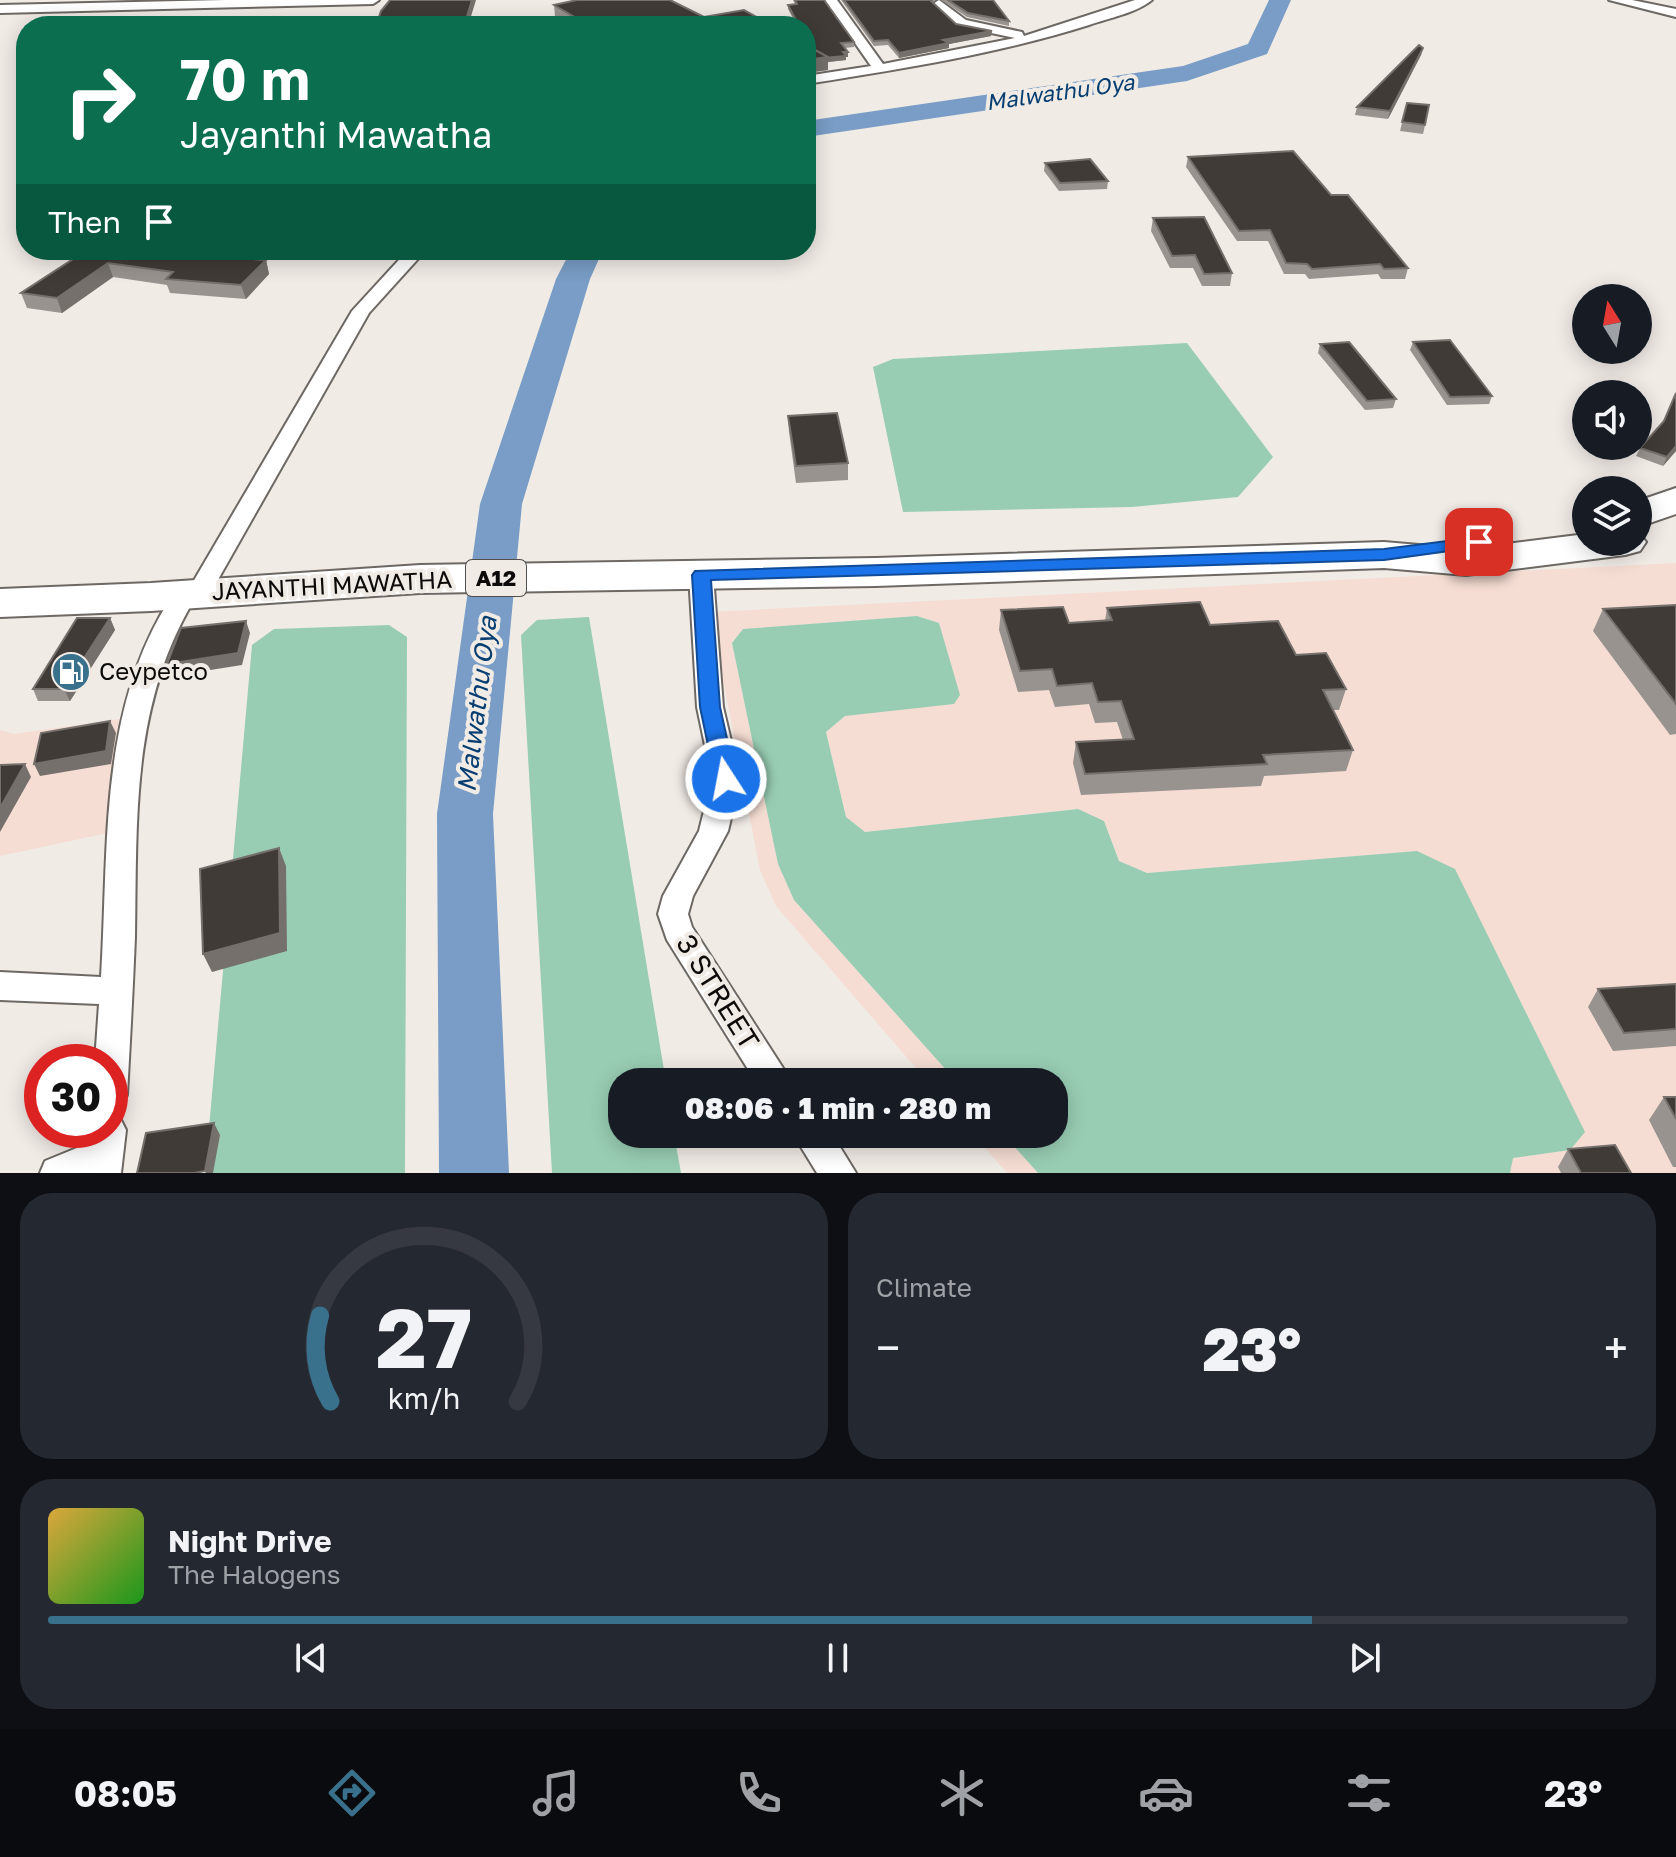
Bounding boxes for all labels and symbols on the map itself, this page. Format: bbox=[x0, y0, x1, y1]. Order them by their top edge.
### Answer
water label: Malwathu Oya bbox=[984, 68, 1137, 115]
north arrow bbox=[1572, 284, 1652, 364]
pin bbox=[1445, 508, 1513, 576]
road number: A12 bbox=[466, 560, 526, 596]
street label: JAYANTHI MAWATHA bbox=[211, 564, 453, 605]
water label: Malwathu Oya bbox=[450, 613, 503, 793]
fuel station icon: Ceypetco bbox=[50, 651, 92, 693]
place label: Ceypetco bbox=[99, 656, 208, 685]
position arrow bbox=[684, 737, 768, 821]
street label: 3 STREET bbox=[670, 928, 767, 1055]
speed limit sign: 30 bbox=[24, 1044, 128, 1148]

